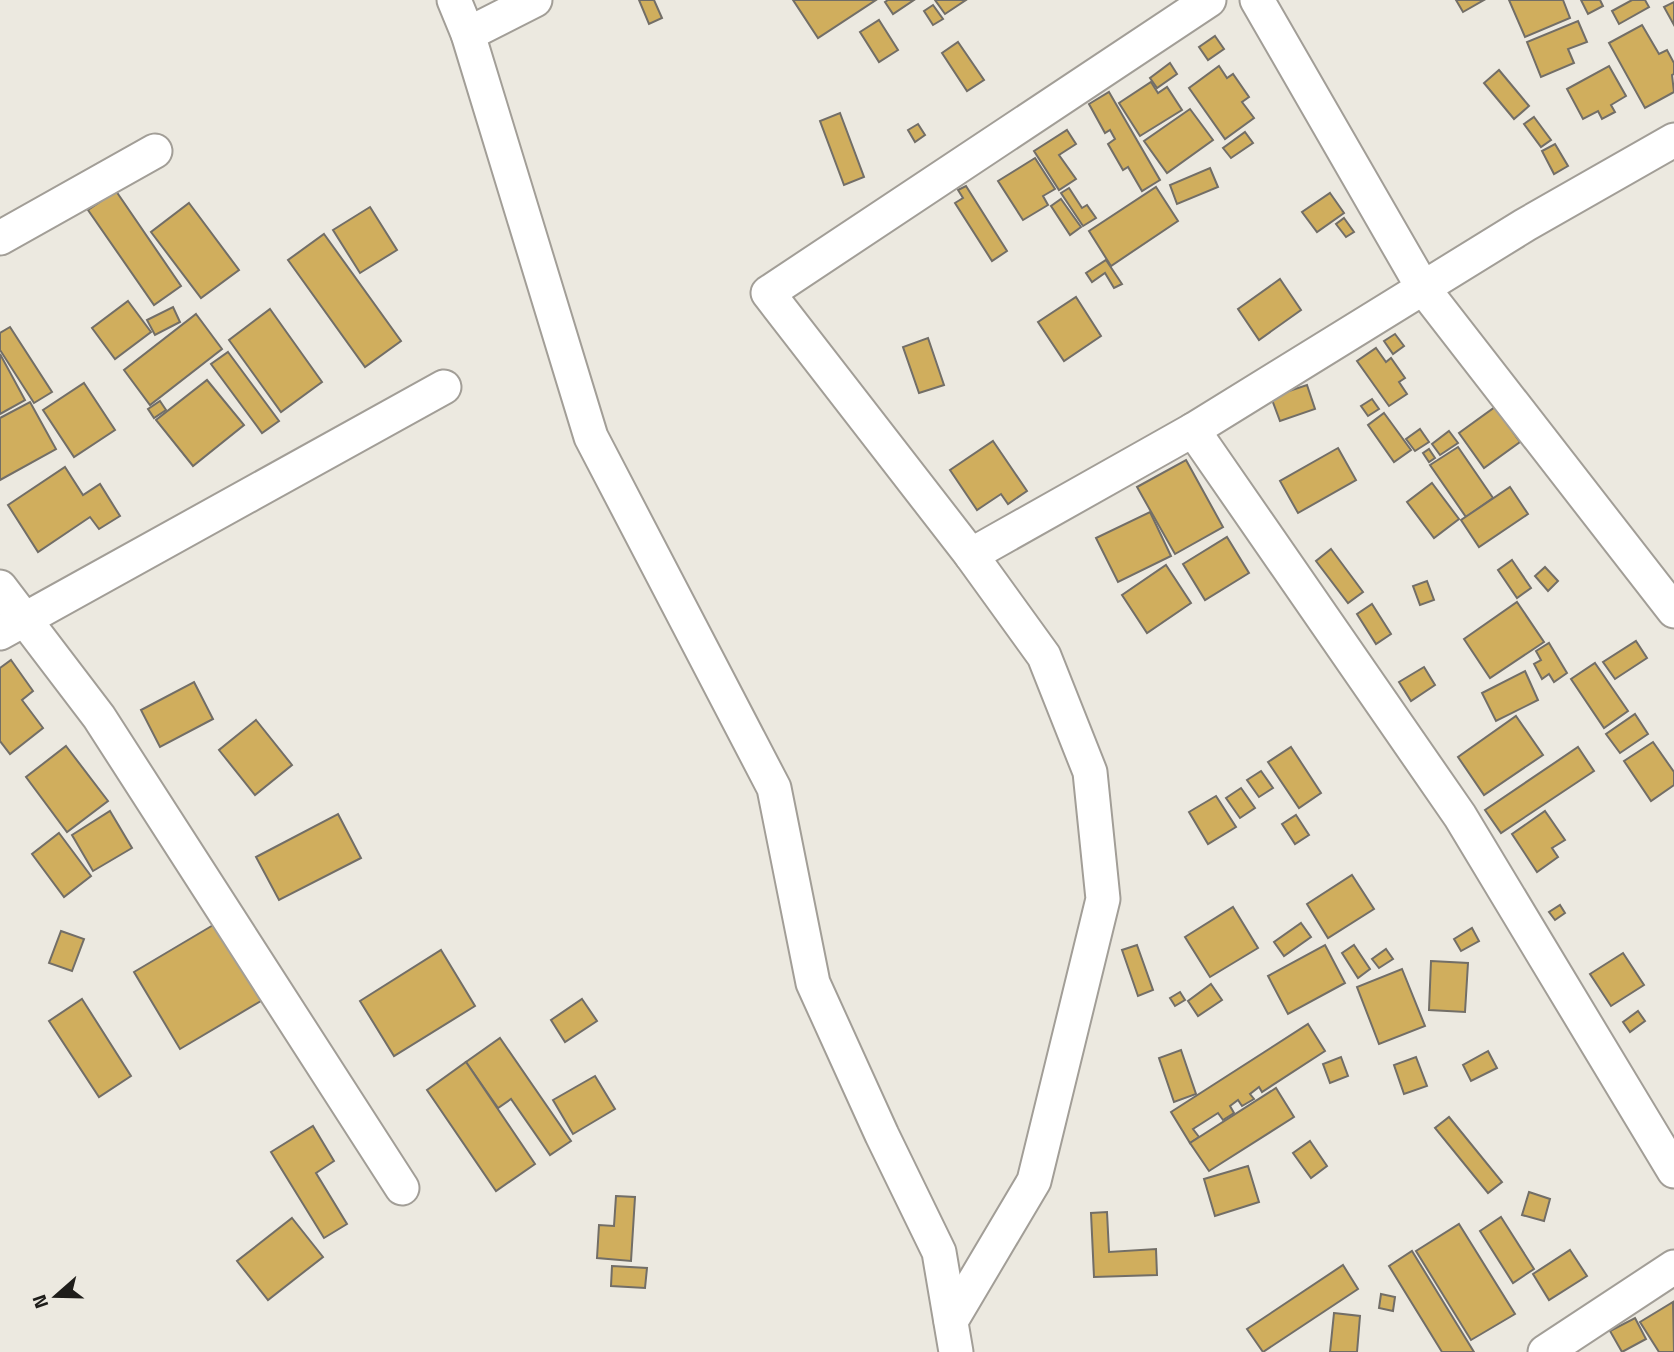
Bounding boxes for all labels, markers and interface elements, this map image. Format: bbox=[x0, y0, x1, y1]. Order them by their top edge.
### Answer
north arrow bbox=[21, 1261, 91, 1331]
text: N bbox=[24, 1291, 55, 1313]

